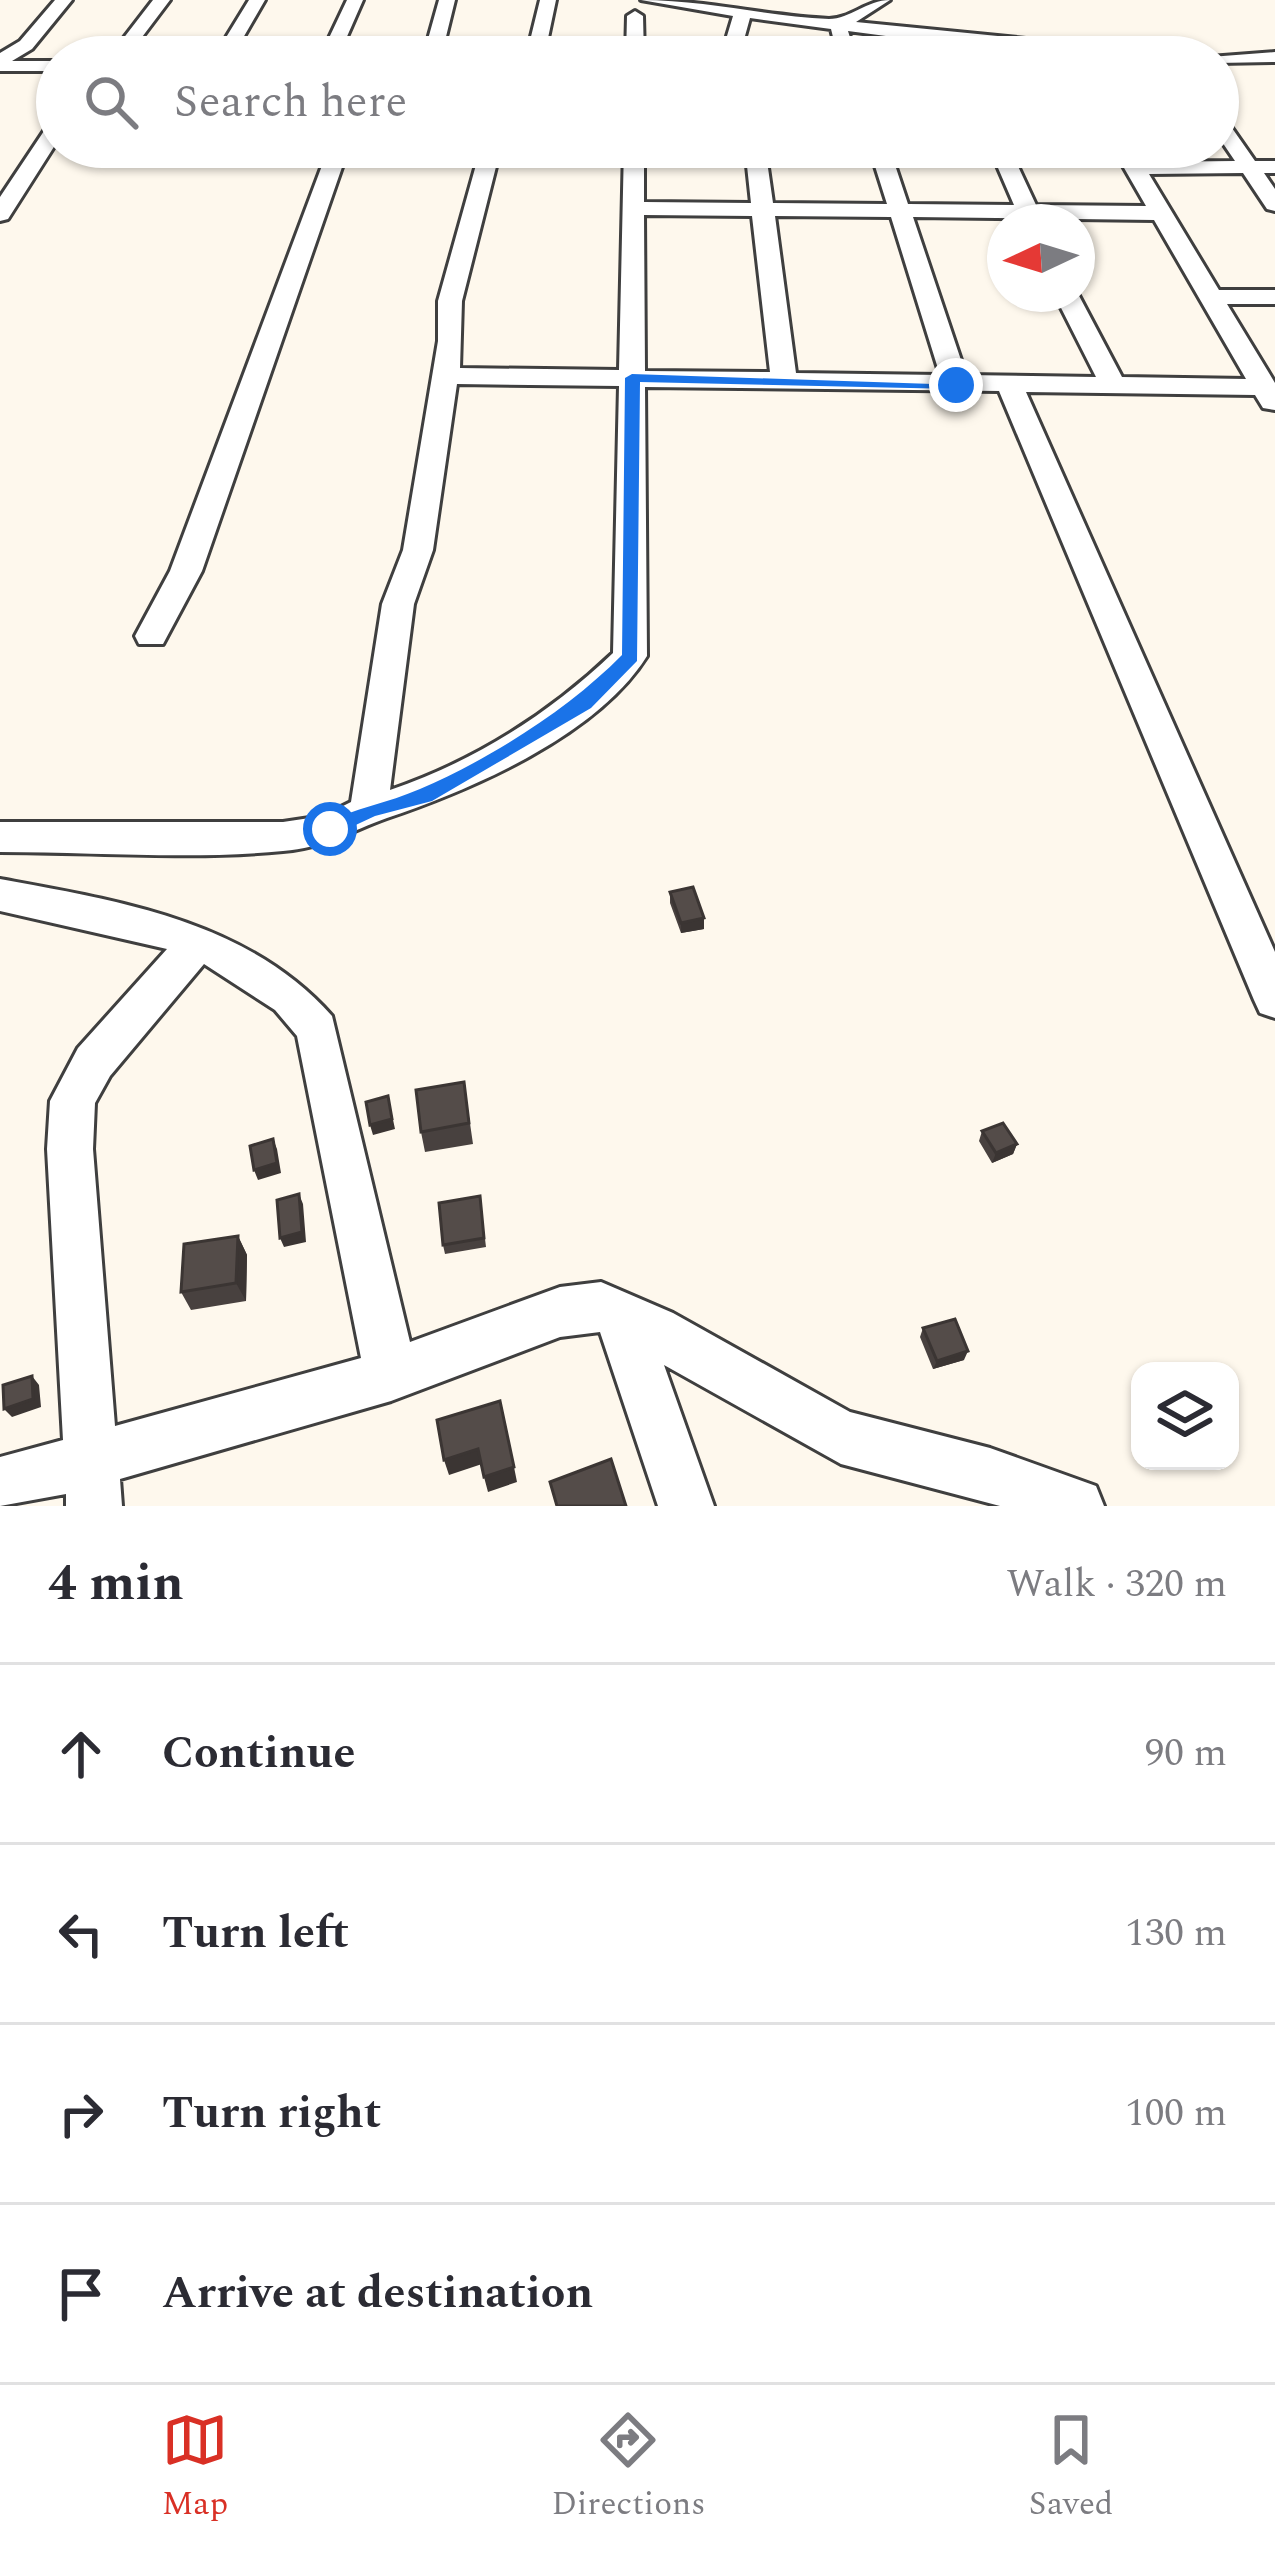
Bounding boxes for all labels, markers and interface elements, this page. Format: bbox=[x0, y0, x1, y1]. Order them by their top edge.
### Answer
search box bbox=[36, 36, 1239, 168]
text: Search here bbox=[174, 68, 407, 137]
icon: search bbox=[78, 69, 144, 135]
north arrow bbox=[987, 204, 1095, 312]
route end bbox=[929, 358, 983, 412]
route start bbox=[303, 802, 357, 856]
map controls bbox=[1131, 1362, 1239, 1470]
button: layers bbox=[1131, 1362, 1239, 1470]
text: 4 min bbox=[48, 1545, 184, 1623]
text: Walk · 320 m bbox=[1006, 1555, 1227, 1614]
text: Continue bbox=[162, 1719, 355, 1788]
icon: ahead bbox=[48, 1721, 114, 1787]
text: 90 m bbox=[1145, 1724, 1227, 1783]
text: Turn left bbox=[162, 1899, 349, 1968]
icon: left bbox=[48, 1901, 114, 1967]
text: 130 m bbox=[1125, 1904, 1227, 1963]
text: Turn right bbox=[162, 2079, 381, 2148]
icon: right bbox=[48, 2081, 114, 2147]
text: 100 m bbox=[1125, 2084, 1227, 2143]
text: Arrive at destination bbox=[162, 2259, 593, 2328]
icon: arrive bbox=[48, 2261, 114, 2327]
tab: Map bbox=[162, 2407, 228, 2529]
tab: Directions bbox=[551, 2407, 705, 2529]
tab: Saved bbox=[1029, 2407, 1113, 2529]

